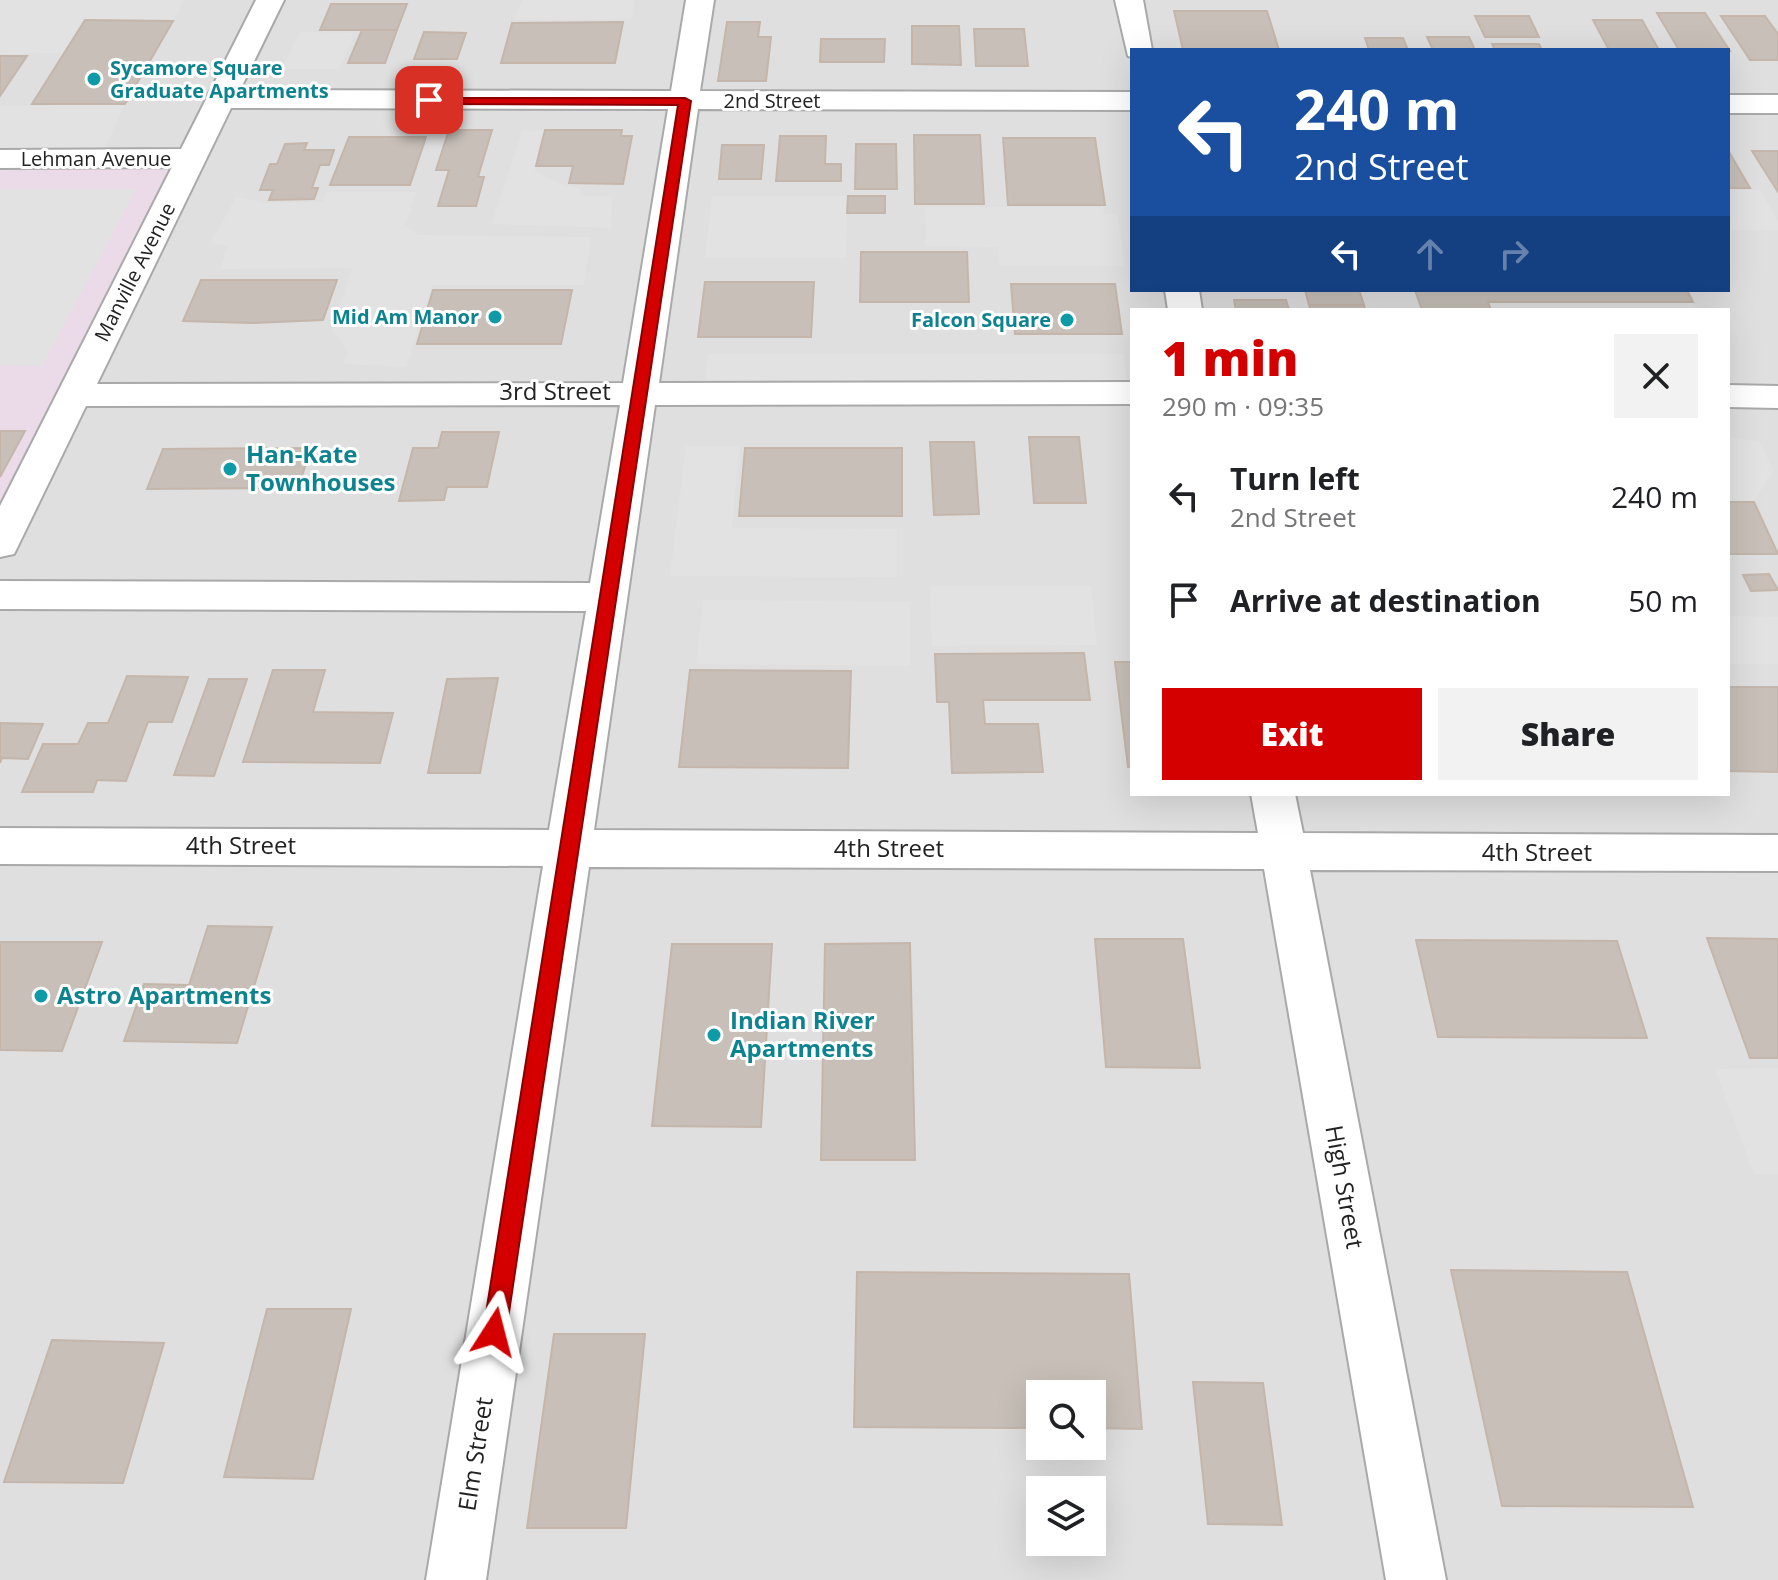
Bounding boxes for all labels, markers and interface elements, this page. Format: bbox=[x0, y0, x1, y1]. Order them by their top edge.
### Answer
place label: Sycamore Square Graduate Apartments bbox=[110, 54, 329, 104]
pin bbox=[395, 66, 463, 134]
marker: Sycamore Square Graduate Apartments bbox=[85, 70, 103, 88]
text: 240 m bbox=[1294, 70, 1460, 146]
icon: arrive bbox=[407, 78, 451, 122]
icon: left bbox=[1162, 80, 1266, 184]
street label: 2nd Street bbox=[724, 87, 821, 114]
text: 2nd Street bbox=[1294, 142, 1469, 191]
street label: Lehman Avenue bbox=[21, 145, 171, 172]
street label: Manville Avenue bbox=[88, 198, 181, 346]
icon: left bbox=[1324, 232, 1368, 276]
icon: ahead bbox=[1408, 232, 1452, 276]
icon: right bbox=[1492, 232, 1536, 276]
place label: Mid Am Manor bbox=[332, 303, 479, 330]
place label: Falcon Square bbox=[911, 306, 1051, 333]
marker: Mid Am Manor bbox=[486, 308, 504, 326]
marker: Falcon Square bbox=[1058, 311, 1076, 329]
text: 1 min bbox=[1162, 325, 1298, 390]
button: close bbox=[1614, 334, 1698, 418]
street label: 3rd Street bbox=[499, 374, 611, 407]
text: 290 m · 09:35 bbox=[1162, 388, 1324, 424]
place label: Han-Kate Townhouses bbox=[246, 437, 396, 498]
text: Turn left bbox=[1230, 458, 1360, 499]
marker: Han-Kate Townhouses bbox=[221, 460, 239, 478]
icon: left bbox=[1162, 474, 1206, 518]
text: 240 m bbox=[1611, 476, 1698, 517]
text: 2nd Street bbox=[1230, 499, 1356, 535]
icon: arrive bbox=[1162, 578, 1206, 622]
text: Arrive at destination bbox=[1230, 580, 1541, 621]
text: 50 m bbox=[1628, 580, 1698, 621]
button: Exit bbox=[1162, 688, 1422, 780]
button: Share bbox=[1438, 688, 1698, 780]
street label: 4th Street bbox=[186, 828, 296, 861]
street label: 4th Street bbox=[834, 831, 944, 864]
street label: 4th Street bbox=[1482, 835, 1592, 868]
place label: Astro Apartments bbox=[57, 978, 271, 1011]
marker: Astro Apartments bbox=[32, 987, 50, 1005]
place label: Indian River Apartments bbox=[730, 1003, 875, 1064]
marker: Indian River Apartments bbox=[705, 1026, 723, 1044]
street label: High Street bbox=[1318, 1122, 1373, 1251]
position arrow bbox=[452, 1290, 536, 1374]
map controls bbox=[1026, 1380, 1106, 1556]
button: search bbox=[1026, 1380, 1106, 1460]
street label: Elm Street bbox=[449, 1394, 500, 1513]
button: layers bbox=[1026, 1476, 1106, 1556]

